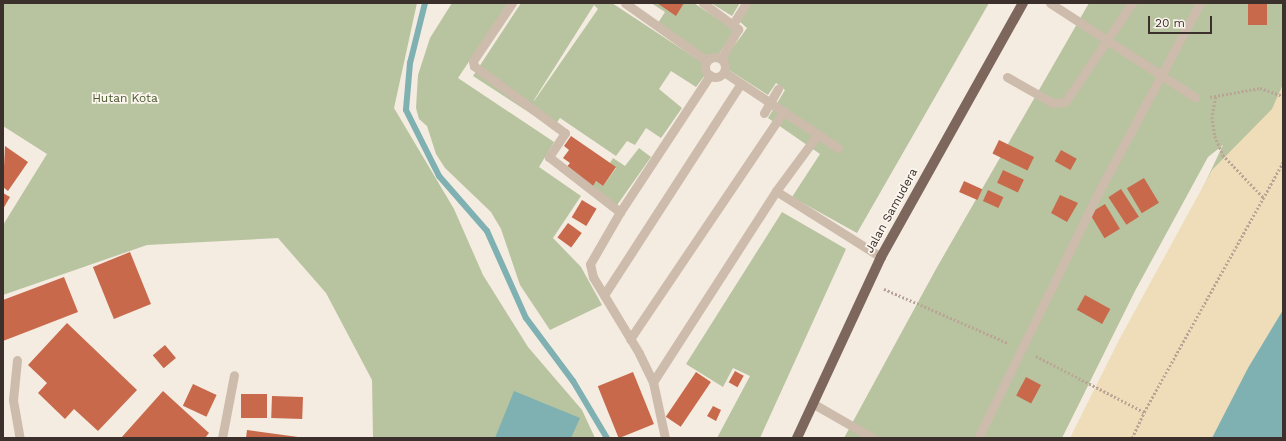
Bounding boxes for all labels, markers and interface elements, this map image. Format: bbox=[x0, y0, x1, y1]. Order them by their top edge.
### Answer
scale bar bbox=[1150, 8, 1214, 34]
text: 20 m bbox=[1155, 16, 1185, 30]
park label: Hutan Kota bbox=[92, 92, 158, 106]
street label: Jalan Samudera bbox=[863, 166, 921, 256]

